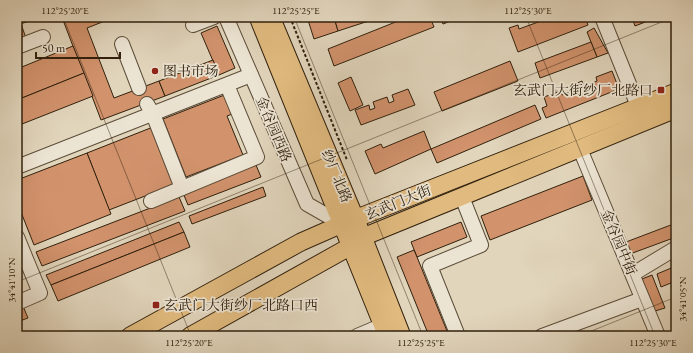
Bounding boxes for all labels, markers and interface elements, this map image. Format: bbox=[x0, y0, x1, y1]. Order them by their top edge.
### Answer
text: 112°25'20"E bbox=[41, 4, 89, 17]
text: 112°25'25"E bbox=[272, 4, 320, 17]
text: 112°25'30"E bbox=[504, 4, 552, 17]
scale bar bbox=[36, 34, 120, 60]
text: 50 m bbox=[42, 40, 66, 56]
place label: 图书市场 bbox=[163, 62, 219, 80]
marker: 图书市场 bbox=[150, 66, 160, 76]
place label: 玄武门大街纱厂北路口 bbox=[513, 81, 653, 99]
marker: 玄武门大街纱厂北路口 bbox=[656, 85, 666, 95]
street label: 金谷园西路 bbox=[252, 93, 296, 165]
street label: 纱厂北路 bbox=[318, 147, 356, 205]
street label: 玄武门大街 bbox=[362, 181, 434, 223]
street label: 金谷园中街 bbox=[597, 206, 641, 278]
text: 34°41'10"N bbox=[5, 257, 18, 302]
text: 34°41'05"N bbox=[676, 276, 689, 321]
place label: 玄武门大街纱厂北路口西 bbox=[164, 296, 318, 314]
marker: 玄武门大街纱厂北路口西 bbox=[151, 300, 161, 310]
text: 112°25'20"E bbox=[165, 336, 213, 349]
text: 112°25'25"E bbox=[397, 336, 445, 349]
text: 112°25'30"E bbox=[629, 336, 677, 349]

